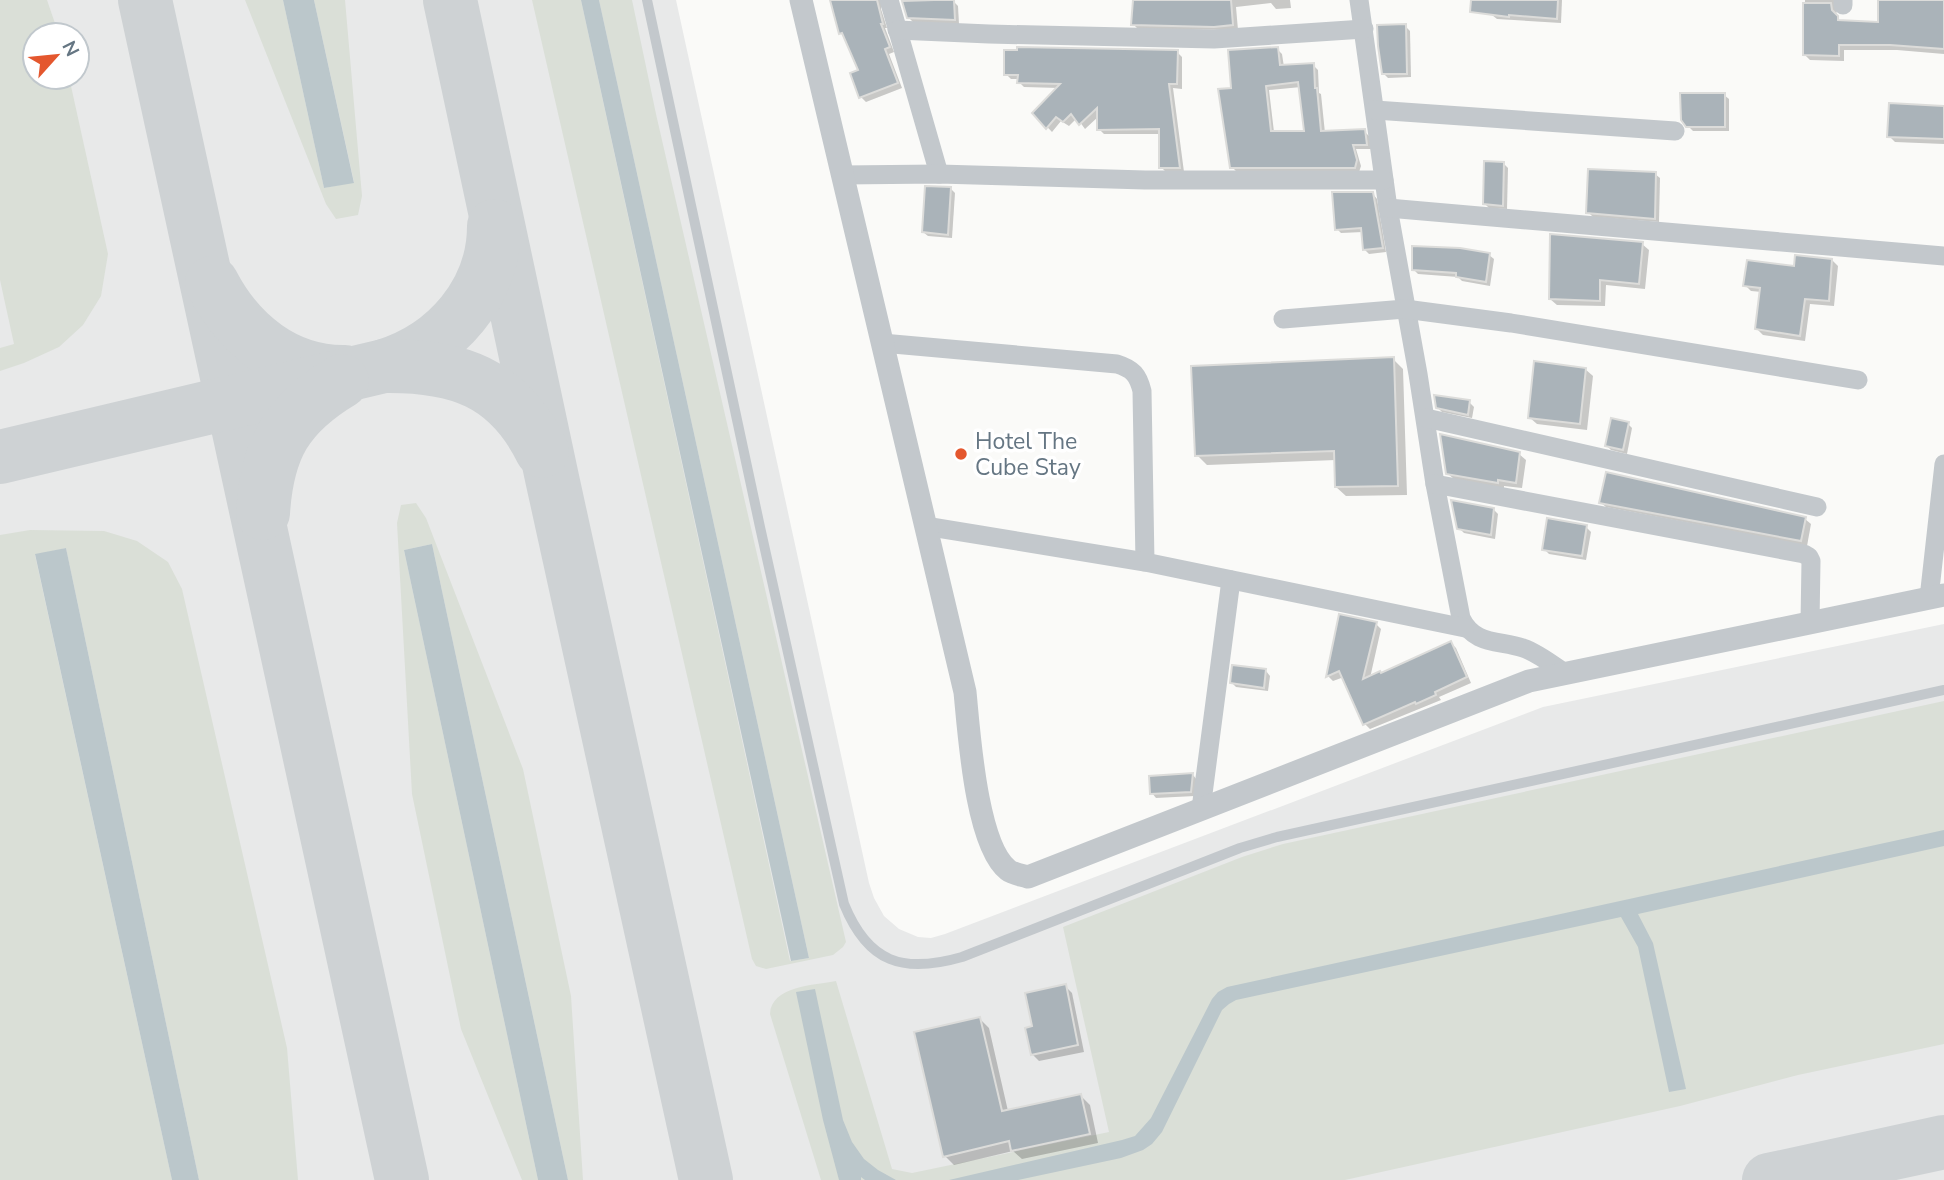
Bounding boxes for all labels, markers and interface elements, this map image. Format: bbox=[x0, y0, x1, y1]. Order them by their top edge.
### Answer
north arrow bbox=[21, 21, 91, 91]
text: N bbox=[55, 36, 85, 61]
place label: Hotel The Cube Stay bbox=[975, 426, 1081, 483]
marker: Hotel The Cube Stay bbox=[953, 446, 969, 462]

